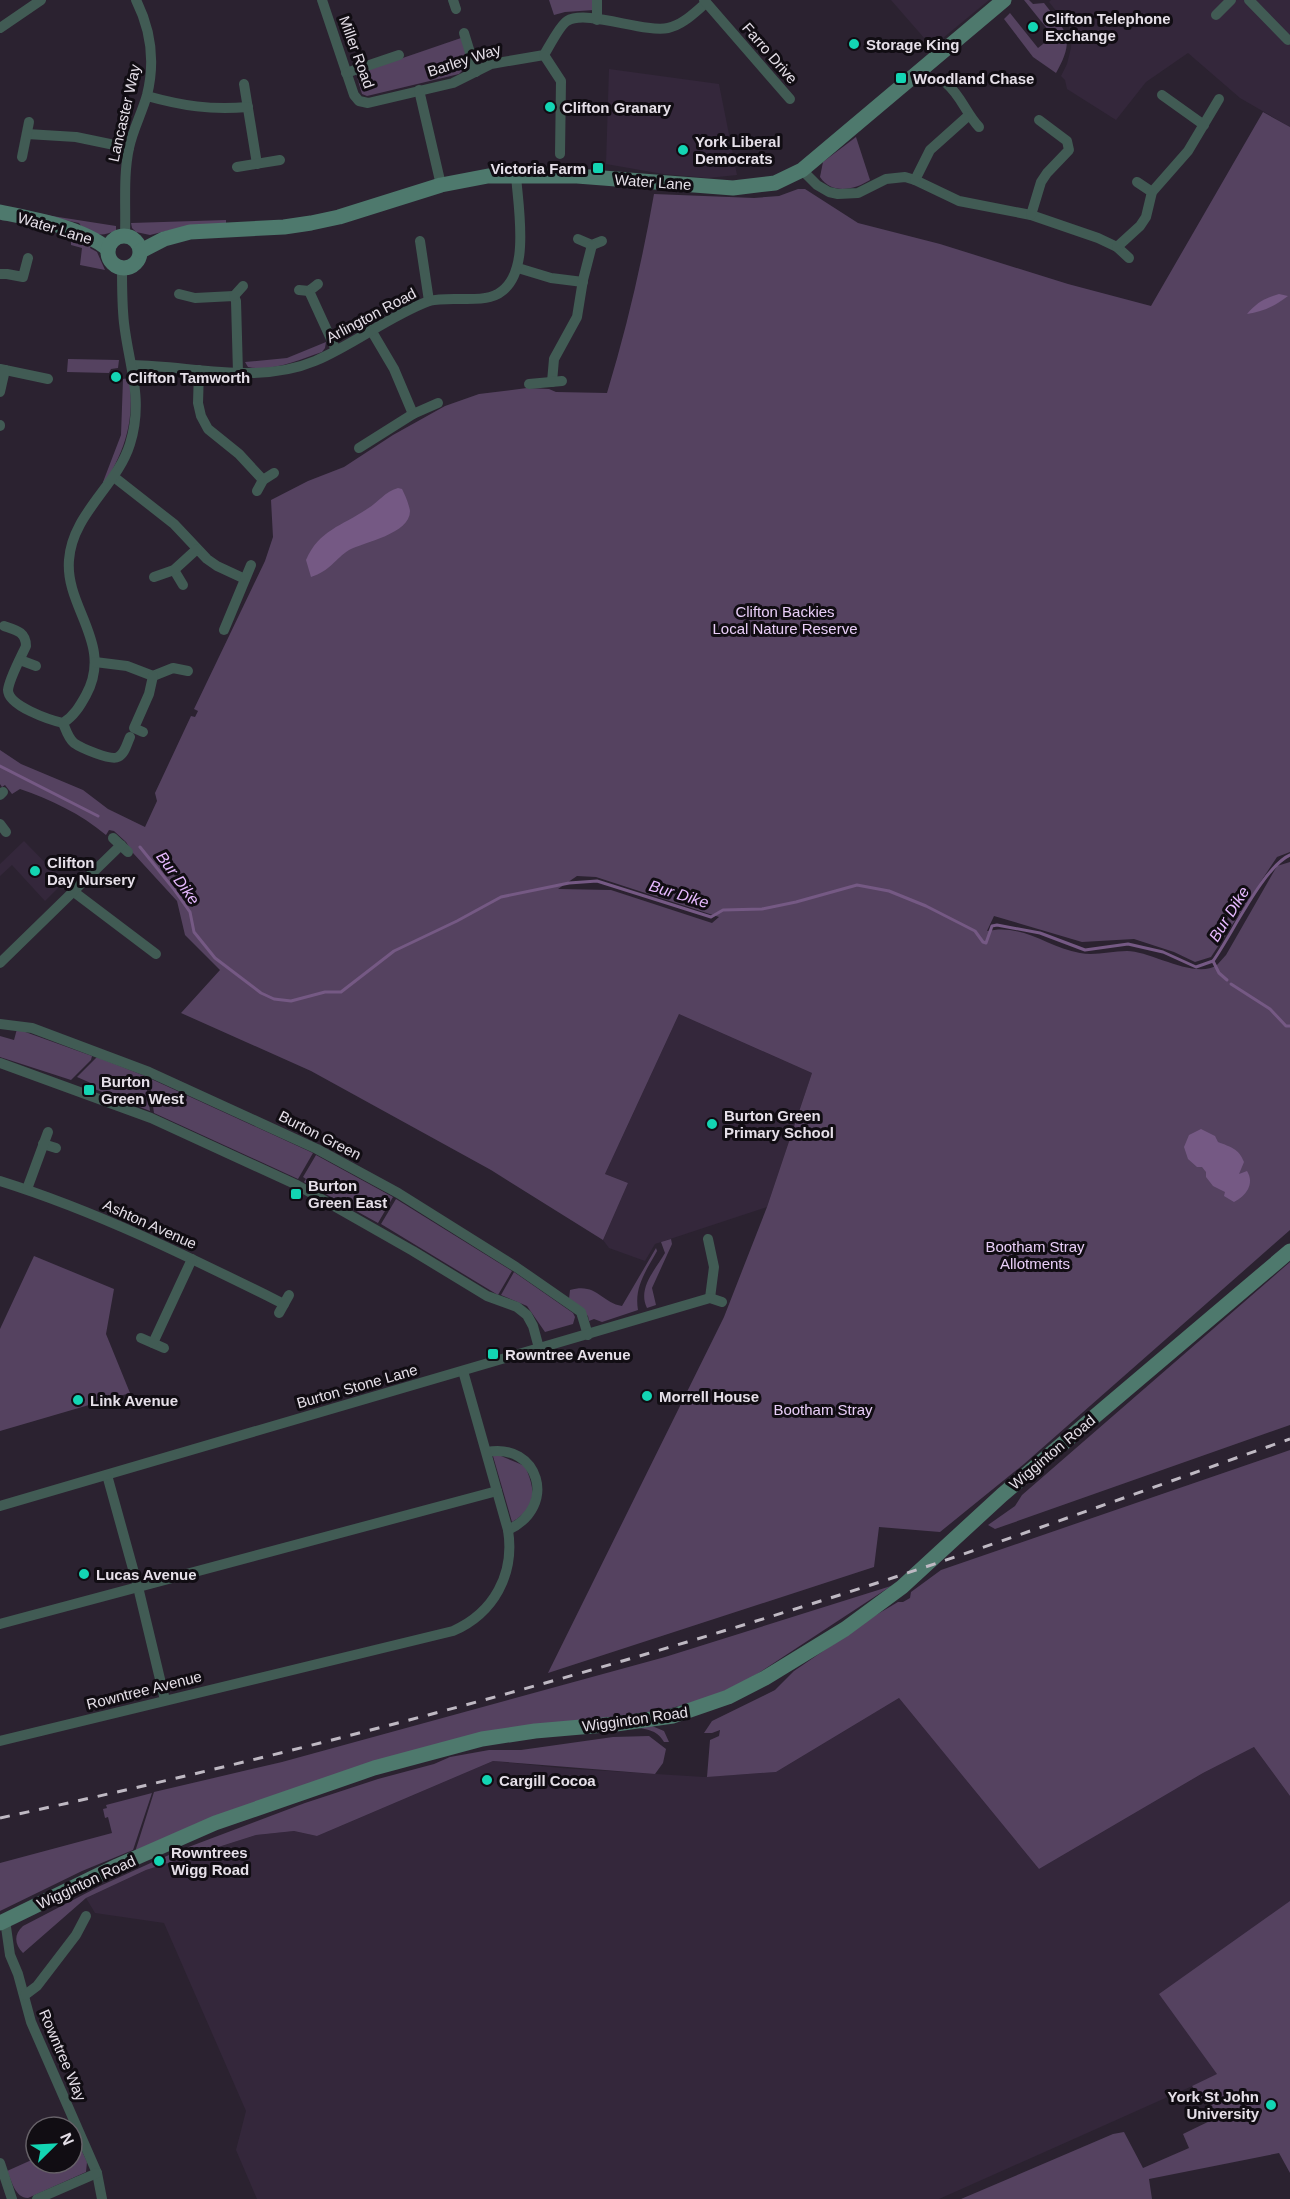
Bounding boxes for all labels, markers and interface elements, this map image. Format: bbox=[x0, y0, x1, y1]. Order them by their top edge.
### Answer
place label: Clifton Telephone Exchange bbox=[1045, 10, 1171, 44]
street label: Miller Road bbox=[336, 13, 378, 91]
street label: Farro Drive bbox=[739, 19, 801, 87]
marker: Clifton Telephone Exchange bbox=[1026, 20, 1040, 34]
place label: Storage King bbox=[866, 36, 959, 53]
marker: Storage King bbox=[847, 37, 861, 51]
street label: Barley Way bbox=[425, 40, 503, 80]
street label: Lancaster Way bbox=[105, 62, 144, 163]
place label: Woodland Chase bbox=[913, 70, 1034, 87]
marker: Woodland Chase bbox=[894, 71, 908, 85]
place label: Clifton Granary bbox=[562, 99, 672, 116]
marker: Clifton Granary bbox=[543, 100, 557, 114]
place label: York Liberal Democrats bbox=[695, 133, 781, 167]
marker: York Liberal Democrats bbox=[676, 143, 690, 157]
place label: Victoria Farm bbox=[490, 160, 586, 177]
marker: Victoria Farm bbox=[591, 161, 605, 175]
street label: Water Lane bbox=[614, 171, 692, 193]
street label: Water Lane bbox=[16, 209, 94, 247]
street label: Arlington Road bbox=[323, 284, 419, 346]
place label: Clifton Tamworth bbox=[128, 369, 250, 386]
marker: Clifton Tamworth bbox=[109, 370, 123, 384]
park label: Clifton Backies Local Nature Reserve bbox=[712, 603, 858, 637]
water label: Bur Dike bbox=[153, 848, 203, 908]
place label: Clifton Day Nursery bbox=[47, 854, 136, 888]
marker: Clifton Day Nursery bbox=[28, 864, 42, 878]
water label: Bur Dike bbox=[647, 877, 711, 911]
water label: Bur Dike bbox=[1206, 883, 1253, 945]
place label: Burton Green West bbox=[101, 1073, 184, 1107]
marker: Burton Green West bbox=[82, 1083, 96, 1097]
street label: Burton Green bbox=[276, 1107, 364, 1163]
place label: Burton Green Primary School bbox=[724, 1107, 834, 1141]
marker: Burton Green Primary School bbox=[705, 1117, 719, 1131]
place label: Burton Green East bbox=[308, 1177, 387, 1211]
marker: Burton Green East bbox=[289, 1187, 303, 1201]
street label: Ashton Avenue bbox=[101, 1196, 199, 1252]
park label: Bootham Stray Allotments bbox=[985, 1238, 1085, 1272]
place label: Rowntree Avenue bbox=[505, 1346, 631, 1363]
marker: Rowntree Avenue bbox=[486, 1347, 500, 1361]
street label: Burton Stone Lane bbox=[295, 1361, 419, 1411]
place label: Morrell House bbox=[659, 1388, 759, 1405]
marker: Morrell House bbox=[640, 1389, 654, 1403]
place label: Link Avenue bbox=[90, 1392, 178, 1409]
marker: Link Avenue bbox=[71, 1393, 85, 1407]
park label: Bootham Stray bbox=[773, 1401, 873, 1418]
street label: Wigginton Road bbox=[1006, 1411, 1098, 1493]
place label: Lucas Avenue bbox=[96, 1566, 197, 1583]
marker: Lucas Avenue bbox=[77, 1567, 91, 1581]
street label: Rowntree Avenue bbox=[85, 1667, 203, 1713]
street label: Wigginton Road bbox=[581, 1703, 689, 1735]
place label: Cargill Cocoa bbox=[499, 1772, 596, 1789]
marker: Cargill Cocoa bbox=[480, 1773, 494, 1787]
place label: Rowntrees Wigg Road bbox=[171, 1844, 249, 1878]
street label: Wigginton Road bbox=[34, 1852, 138, 1912]
marker: Rowntrees Wigg Road bbox=[152, 1854, 166, 1868]
street label: Rowntree Way bbox=[36, 2007, 90, 2104]
place label: York St John University bbox=[1168, 2088, 1260, 2122]
marker: York St John University bbox=[1264, 2098, 1278, 2112]
north arrow bbox=[24, 2115, 84, 2175]
text: N bbox=[57, 2130, 77, 2148]

